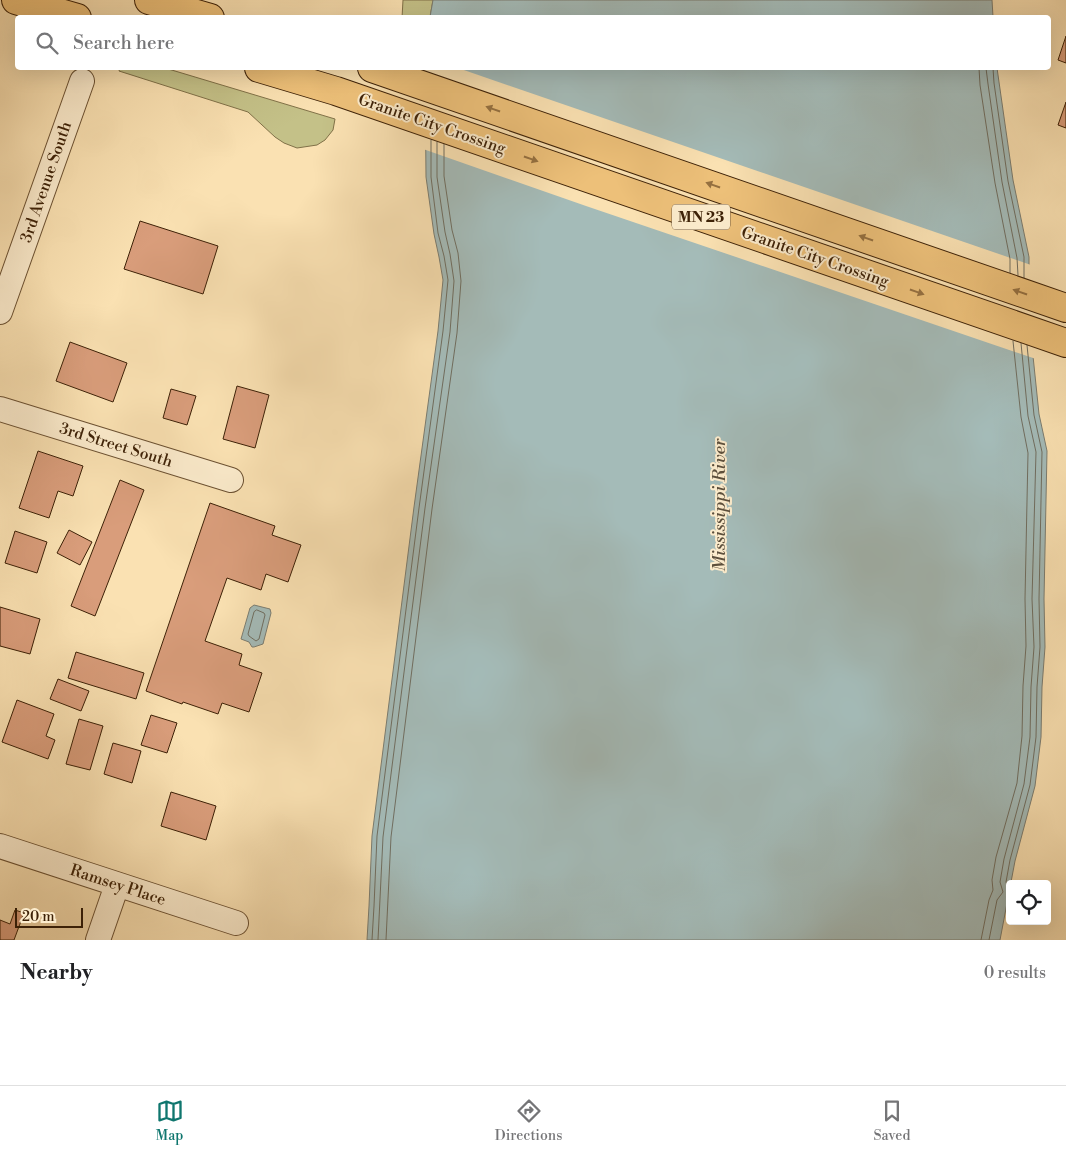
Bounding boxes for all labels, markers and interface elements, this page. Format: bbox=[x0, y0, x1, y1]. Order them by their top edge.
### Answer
search box bbox=[15, 15, 1051, 70]
icon: search bbox=[33, 29, 61, 57]
text: Search here bbox=[73, 31, 174, 55]
street label: Granite City Crossing bbox=[356, 89, 509, 159]
one-way arrow bbox=[485, 105, 500, 113]
street label: 3rd Avenue South bbox=[16, 118, 76, 245]
one-way arrow bbox=[524, 156, 539, 163]
one-way arrow bbox=[705, 181, 720, 189]
road number: MN 23 bbox=[672, 204, 730, 230]
street label: Granite City Crossing bbox=[739, 222, 892, 292]
one-way arrow bbox=[859, 234, 874, 242]
one-way arrow bbox=[1012, 287, 1027, 295]
one-way arrow bbox=[909, 289, 924, 296]
street label: 3rd Street South bbox=[57, 418, 176, 472]
water label: Mississippi River bbox=[708, 438, 731, 572]
street label: Ramsey Place bbox=[68, 860, 168, 910]
map controls bbox=[1006, 880, 1051, 925]
button: locate bbox=[1006, 880, 1051, 925]
scale bar bbox=[15, 905, 82, 928]
text: 20 m bbox=[22, 908, 54, 926]
text: Nearby bbox=[20, 960, 93, 986]
text: 0 results bbox=[984, 963, 1046, 983]
tab: Map bbox=[156, 1097, 184, 1145]
tab: Directions bbox=[495, 1097, 562, 1145]
tab: Saved bbox=[874, 1097, 910, 1145]

